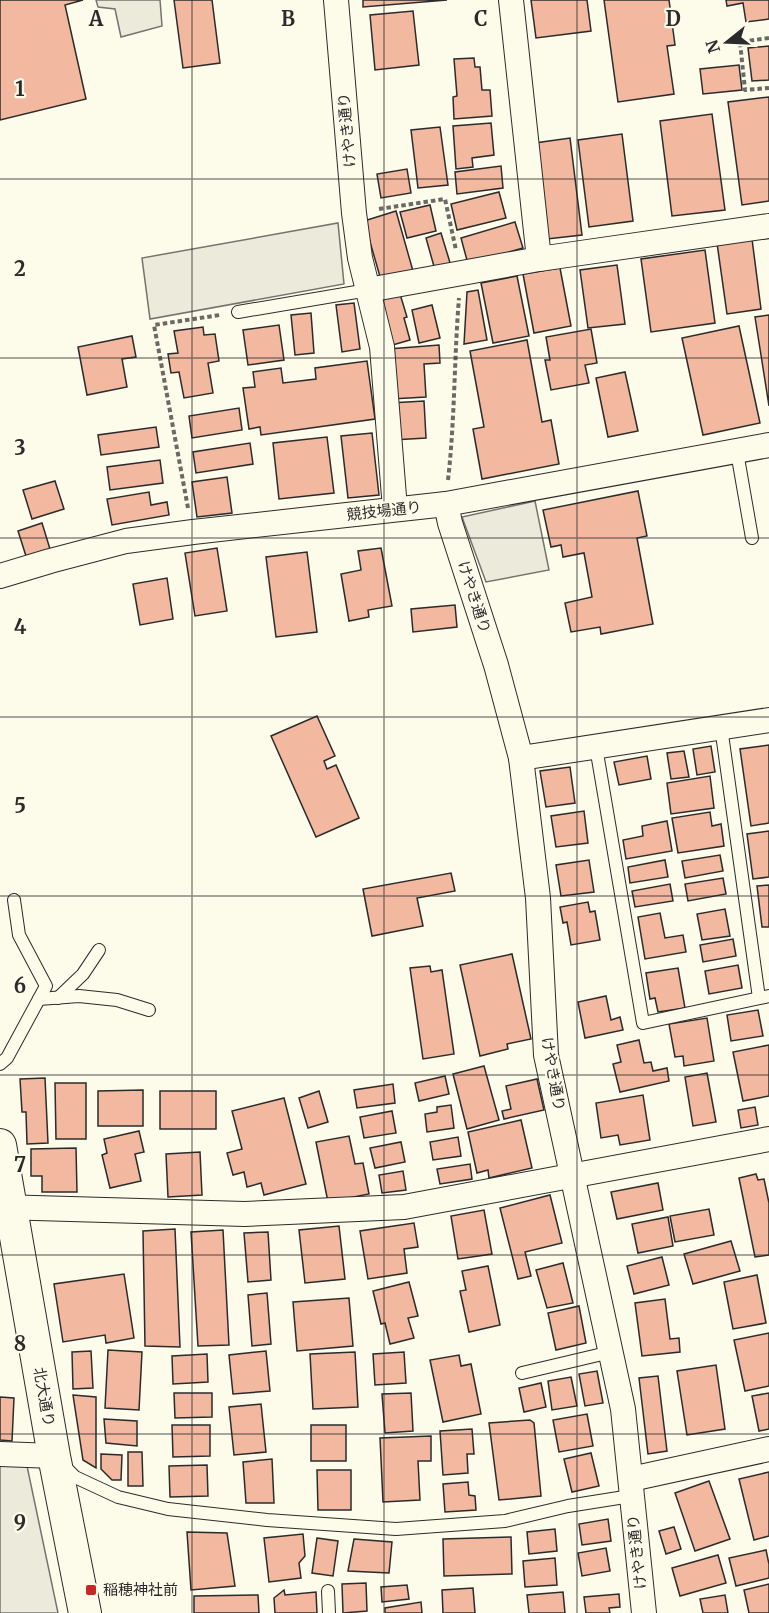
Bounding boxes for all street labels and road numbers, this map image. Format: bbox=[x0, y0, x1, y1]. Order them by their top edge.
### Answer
street label: けやき通り bbox=[334, 92, 359, 168]
street label: 競技場通り bbox=[346, 497, 422, 524]
street label: けやき通り bbox=[454, 558, 495, 635]
street label: けやき通り bbox=[538, 1035, 569, 1113]
street label: 北大通り bbox=[30, 1366, 59, 1428]
street label: けやき通り bbox=[623, 1514, 650, 1590]

